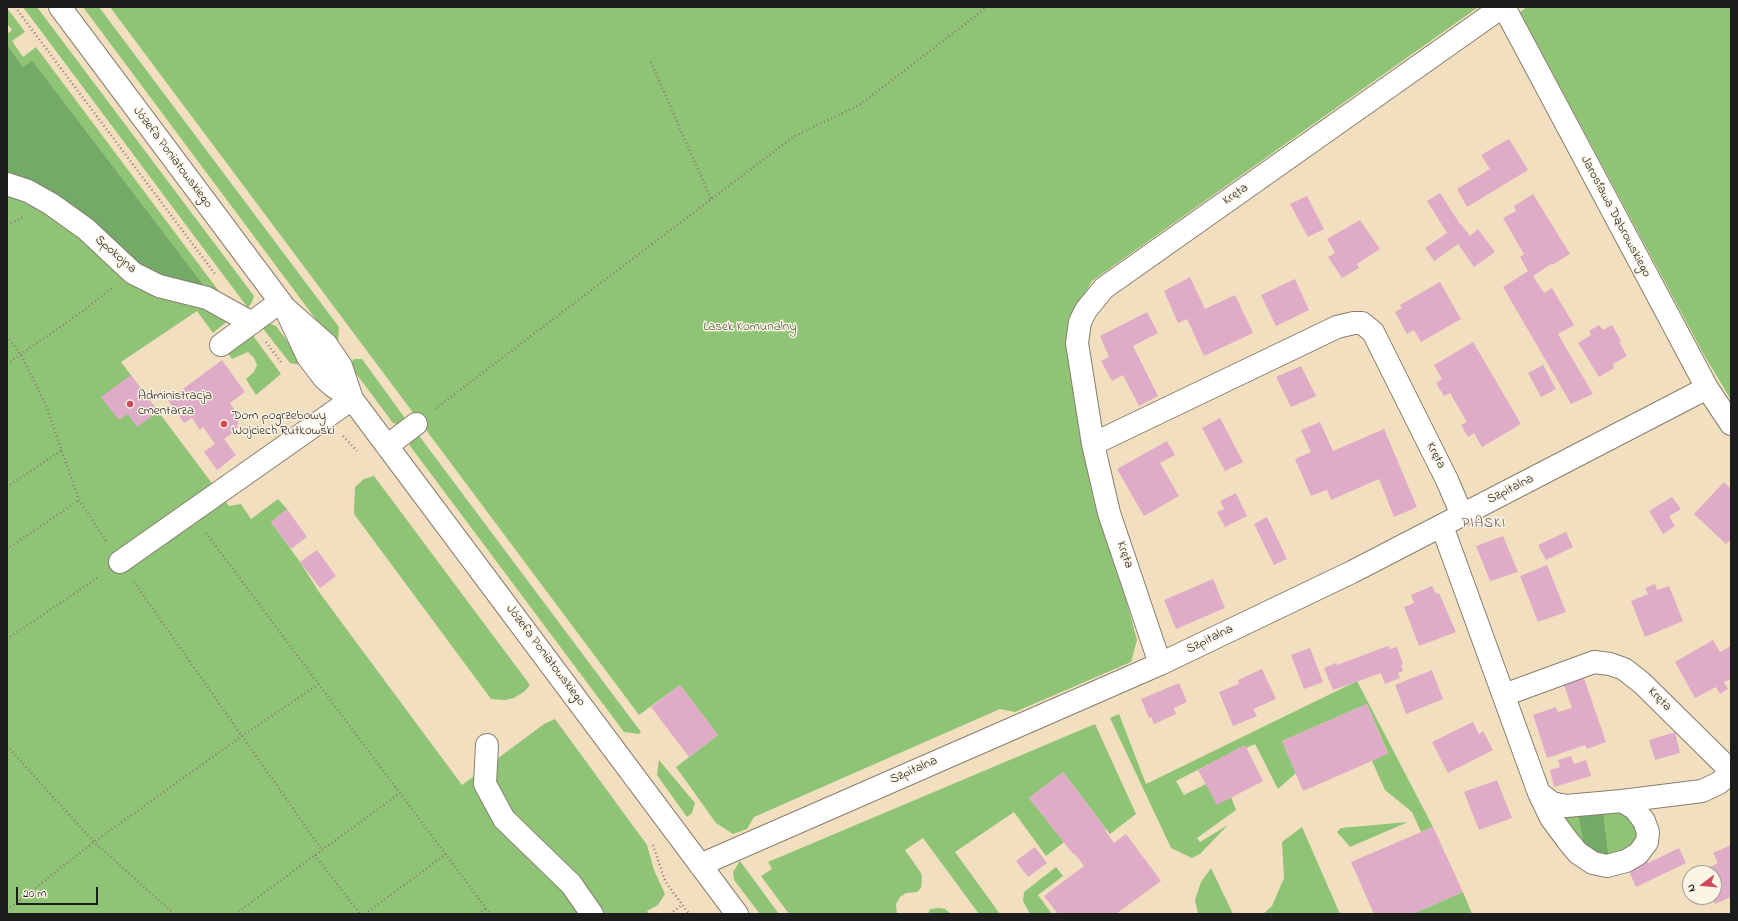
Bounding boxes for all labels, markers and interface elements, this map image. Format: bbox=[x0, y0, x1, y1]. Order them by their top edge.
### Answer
street label: Józefa Poniatowskiego bbox=[129, 104, 215, 212]
street label: Jarosława Dąbrowskiego bbox=[1576, 154, 1654, 280]
street label: Kręta bbox=[1220, 181, 1252, 209]
street label: Spokojna bbox=[91, 233, 139, 277]
park label: Lasek Komunalny bbox=[703, 320, 797, 336]
place label: Administracja cmentarza bbox=[138, 389, 212, 420]
marker: Administracja cmentarza bbox=[125, 399, 135, 409]
place label: Dom pogrzebowy Wojciech Rutkowski bbox=[232, 409, 335, 440]
marker: Dom pogrzebowy Wojciech Rutkowski bbox=[219, 419, 229, 429]
street label: Kręta bbox=[1422, 440, 1448, 472]
street label: Szpitalna bbox=[1485, 472, 1537, 508]
district label: PIASKI bbox=[1462, 517, 1506, 533]
street label: Kręta bbox=[1112, 539, 1136, 571]
street label: Józefa Poniatowskiego bbox=[502, 602, 588, 710]
street label: Szpitalna bbox=[1184, 622, 1236, 658]
street label: Kręta bbox=[1644, 685, 1674, 715]
street label: Szpitalna bbox=[888, 754, 940, 788]
north arrow bbox=[1682, 865, 1722, 905]
scale bar bbox=[18, 879, 100, 905]
text: N bbox=[1683, 882, 1700, 894]
text: 20 m bbox=[23, 885, 46, 903]

